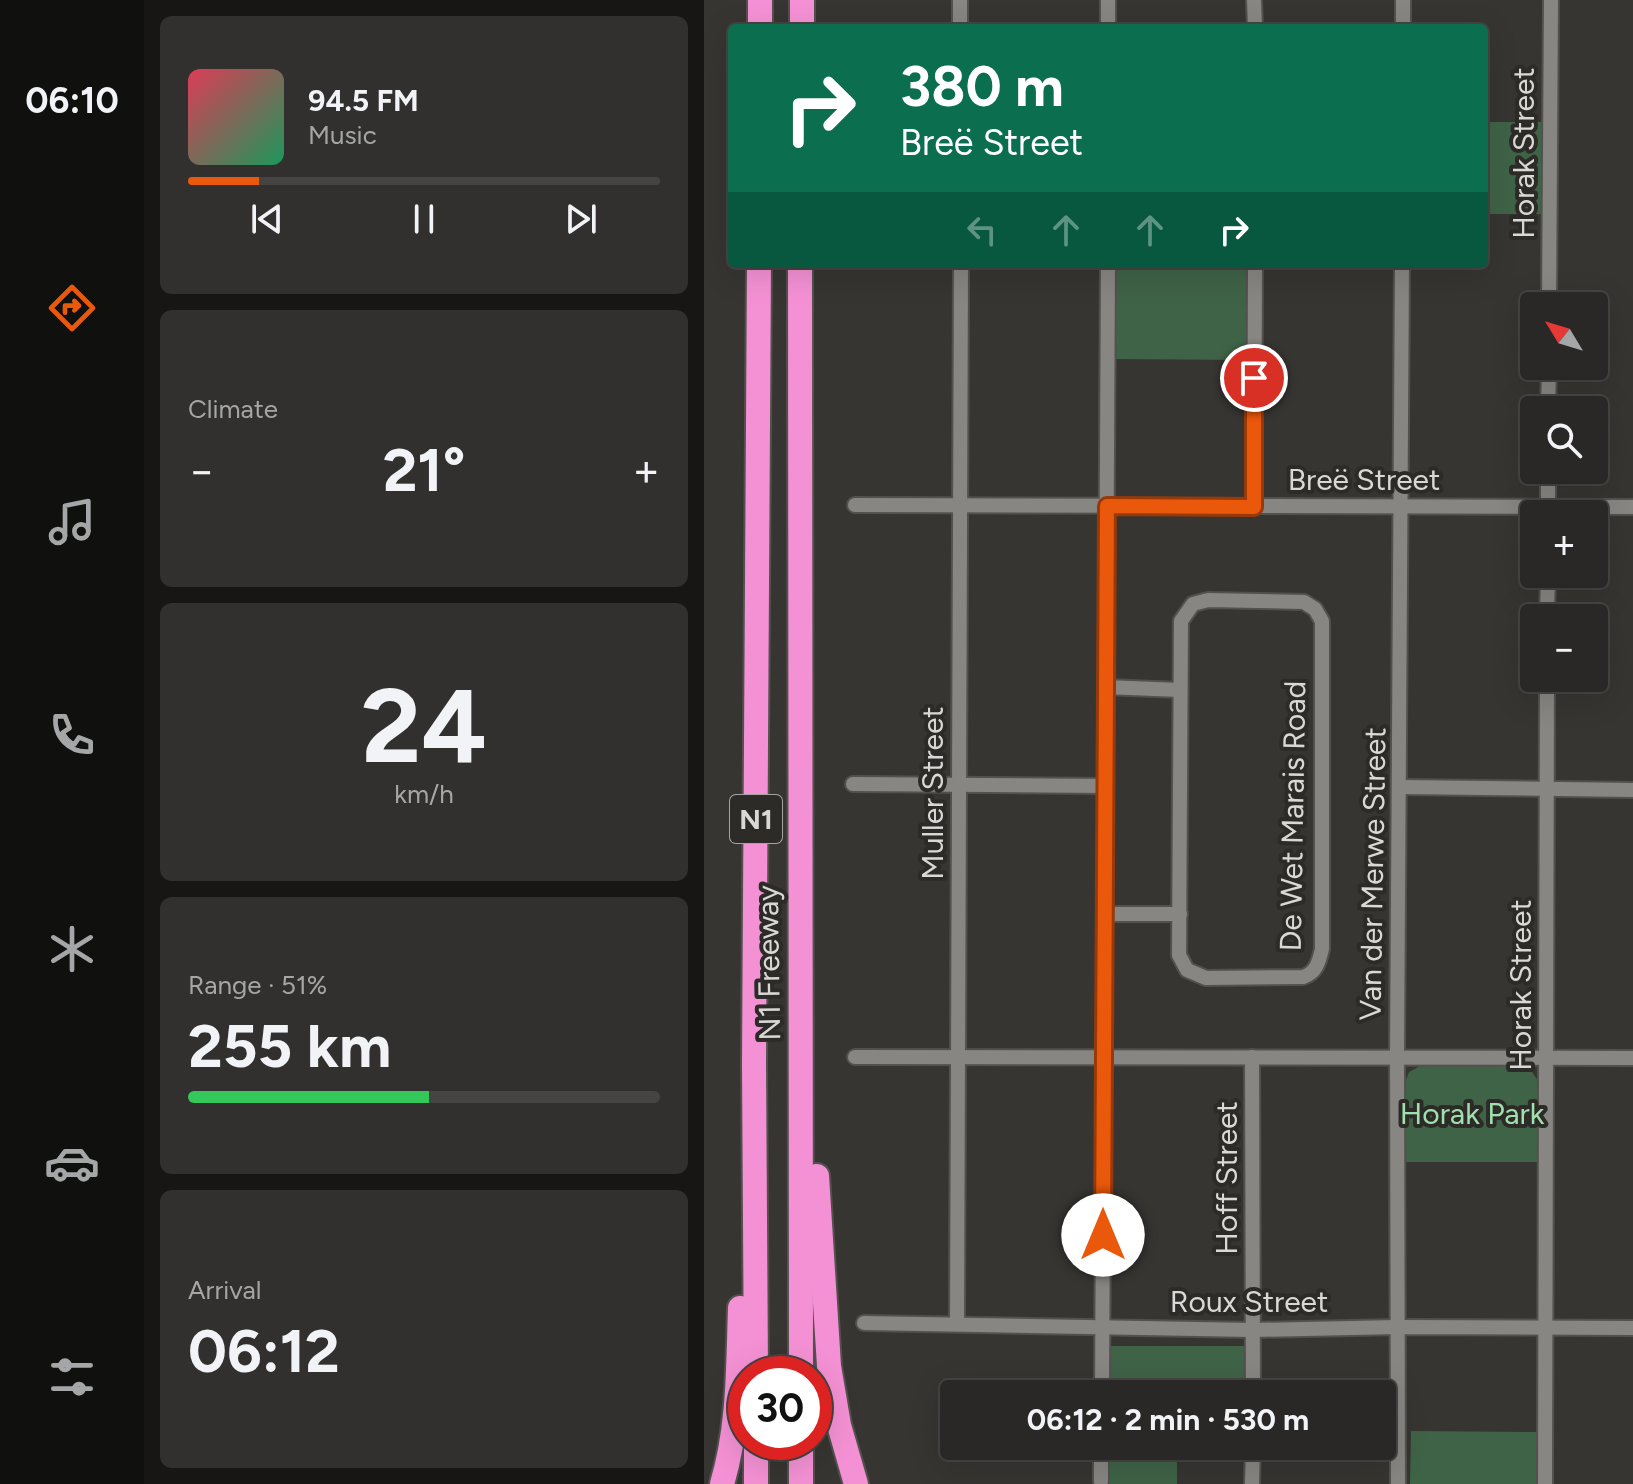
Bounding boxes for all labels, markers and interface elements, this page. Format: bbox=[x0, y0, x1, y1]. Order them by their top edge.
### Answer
text: 380 m bbox=[900, 53, 1064, 120]
icon: right bbox=[768, 56, 872, 160]
street label: Horak Street bbox=[1505, 67, 1542, 239]
text: 06:10 bbox=[25, 79, 119, 122]
text: 94.5 FM bbox=[308, 82, 419, 119]
text: Music bbox=[308, 119, 377, 151]
text: Breë Street bbox=[900, 121, 1083, 164]
icon: previous bbox=[245, 197, 289, 241]
icon: pause bbox=[402, 197, 446, 241]
icon: next bbox=[559, 197, 603, 241]
icon: left bbox=[960, 208, 1004, 252]
icon: ahead bbox=[1044, 208, 1088, 252]
icon: ahead bbox=[1128, 208, 1172, 252]
icon: right bbox=[1212, 208, 1256, 252]
icon: directions bbox=[44, 280, 100, 336]
north arrow bbox=[1520, 292, 1608, 380]
map controls bbox=[1520, 292, 1608, 692]
pin bbox=[1220, 344, 1288, 412]
icon: arrive bbox=[1232, 356, 1276, 400]
text: Climate bbox=[188, 393, 278, 425]
button: search bbox=[1520, 396, 1608, 484]
text: 21° bbox=[383, 434, 465, 506]
text: − bbox=[188, 444, 215, 497]
text: + bbox=[633, 444, 660, 497]
street label: Breë Street bbox=[1288, 461, 1440, 498]
icon: music bbox=[44, 494, 100, 550]
button: + bbox=[1520, 500, 1608, 588]
button: − bbox=[1520, 604, 1608, 692]
text: 24 bbox=[361, 663, 487, 788]
street label: De Wet Marais Road bbox=[1272, 680, 1313, 952]
street label: Muller Street bbox=[914, 706, 951, 880]
icon: phone bbox=[44, 707, 100, 763]
street label: Van der Merwe Street bbox=[1351, 727, 1394, 1021]
text: km/h bbox=[394, 778, 454, 810]
road number: N1 bbox=[730, 795, 782, 843]
street label: N1 Freeway bbox=[749, 885, 788, 1041]
street label: Horak Street bbox=[1502, 899, 1539, 1071]
icon: climate bbox=[44, 921, 100, 977]
text: Range · 51% bbox=[188, 969, 327, 1001]
text: 255 km bbox=[188, 1010, 391, 1082]
park label: Horak Park bbox=[1400, 1095, 1545, 1132]
street label: Hoff Street bbox=[1208, 1101, 1245, 1255]
icon: car bbox=[44, 1135, 100, 1191]
position arrow bbox=[1061, 1193, 1145, 1277]
text: Arrival bbox=[188, 1274, 261, 1306]
street label: Roux Street bbox=[1170, 1283, 1328, 1320]
text: 06:12 bbox=[188, 1315, 340, 1387]
icon: filters bbox=[44, 1349, 100, 1405]
speed limit sign: 30 bbox=[728, 1356, 832, 1460]
text: 06:12 · 2 min · 530 m bbox=[1027, 1401, 1309, 1438]

